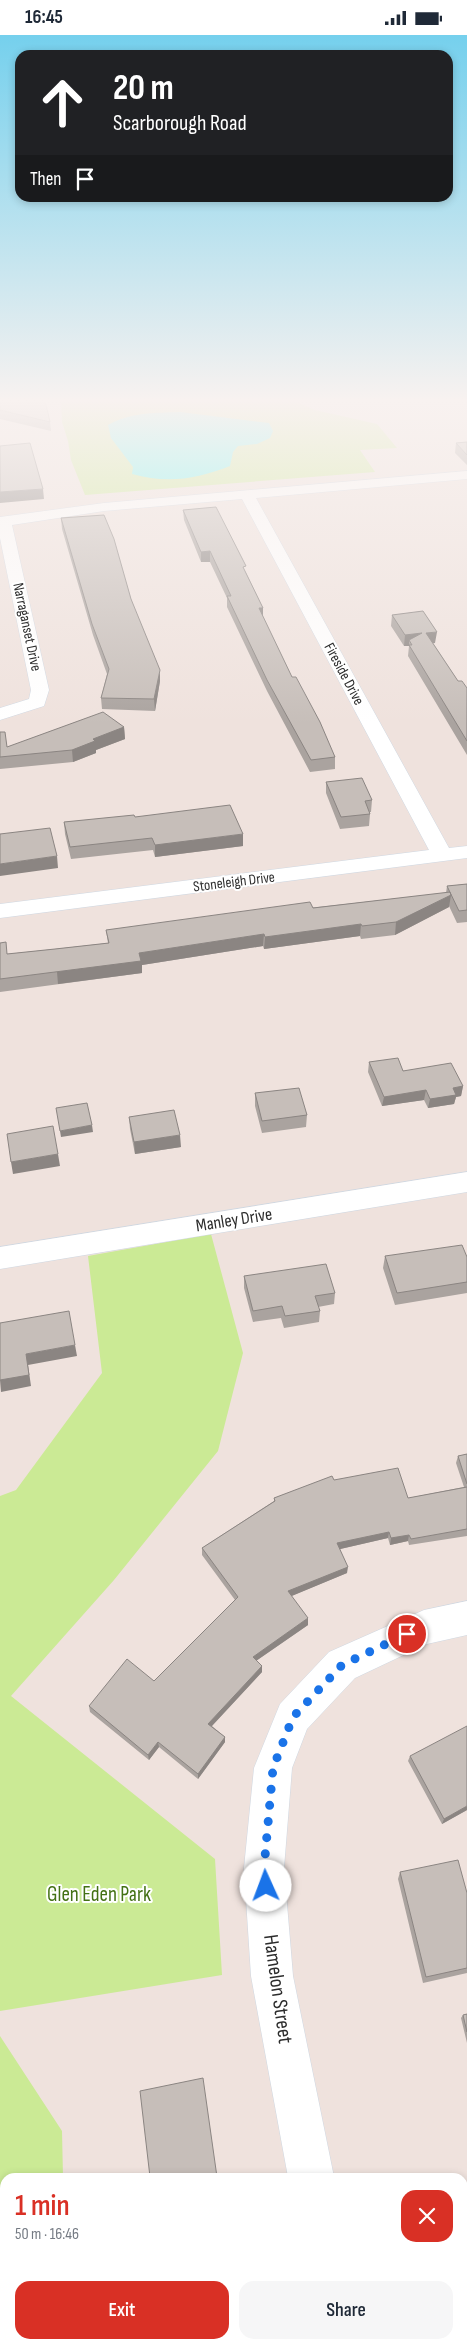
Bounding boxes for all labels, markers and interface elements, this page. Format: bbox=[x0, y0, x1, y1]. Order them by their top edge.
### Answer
text: 16:45 bbox=[25, 6, 63, 29]
text: 20 m bbox=[113, 67, 174, 110]
icon: ahead bbox=[30, 70, 95, 135]
text: Scarborough Road bbox=[113, 110, 247, 137]
icon: arrive bbox=[71, 165, 99, 193]
text: Then bbox=[30, 168, 61, 191]
street label: Narraganset Drive bbox=[8, 581, 46, 673]
street label: Fireside Drive bbox=[320, 640, 368, 708]
street label: Stoneleigh Drive bbox=[192, 868, 276, 896]
street label: Manley Drive bbox=[194, 1204, 274, 1236]
pin bbox=[386, 1613, 428, 1655]
icon: arrive bbox=[393, 1620, 421, 1648]
position arrow bbox=[239, 1859, 291, 1911]
park label: Glen Eden Park bbox=[47, 1882, 151, 1907]
street label: Hamelon Street bbox=[258, 1933, 298, 2045]
text: 1 min bbox=[15, 2188, 70, 2224]
button: close bbox=[401, 2190, 453, 2242]
text: 50 m · 16:46 bbox=[15, 2225, 79, 2244]
button: Exit bbox=[15, 2281, 229, 2339]
button: Share bbox=[239, 2281, 453, 2339]

